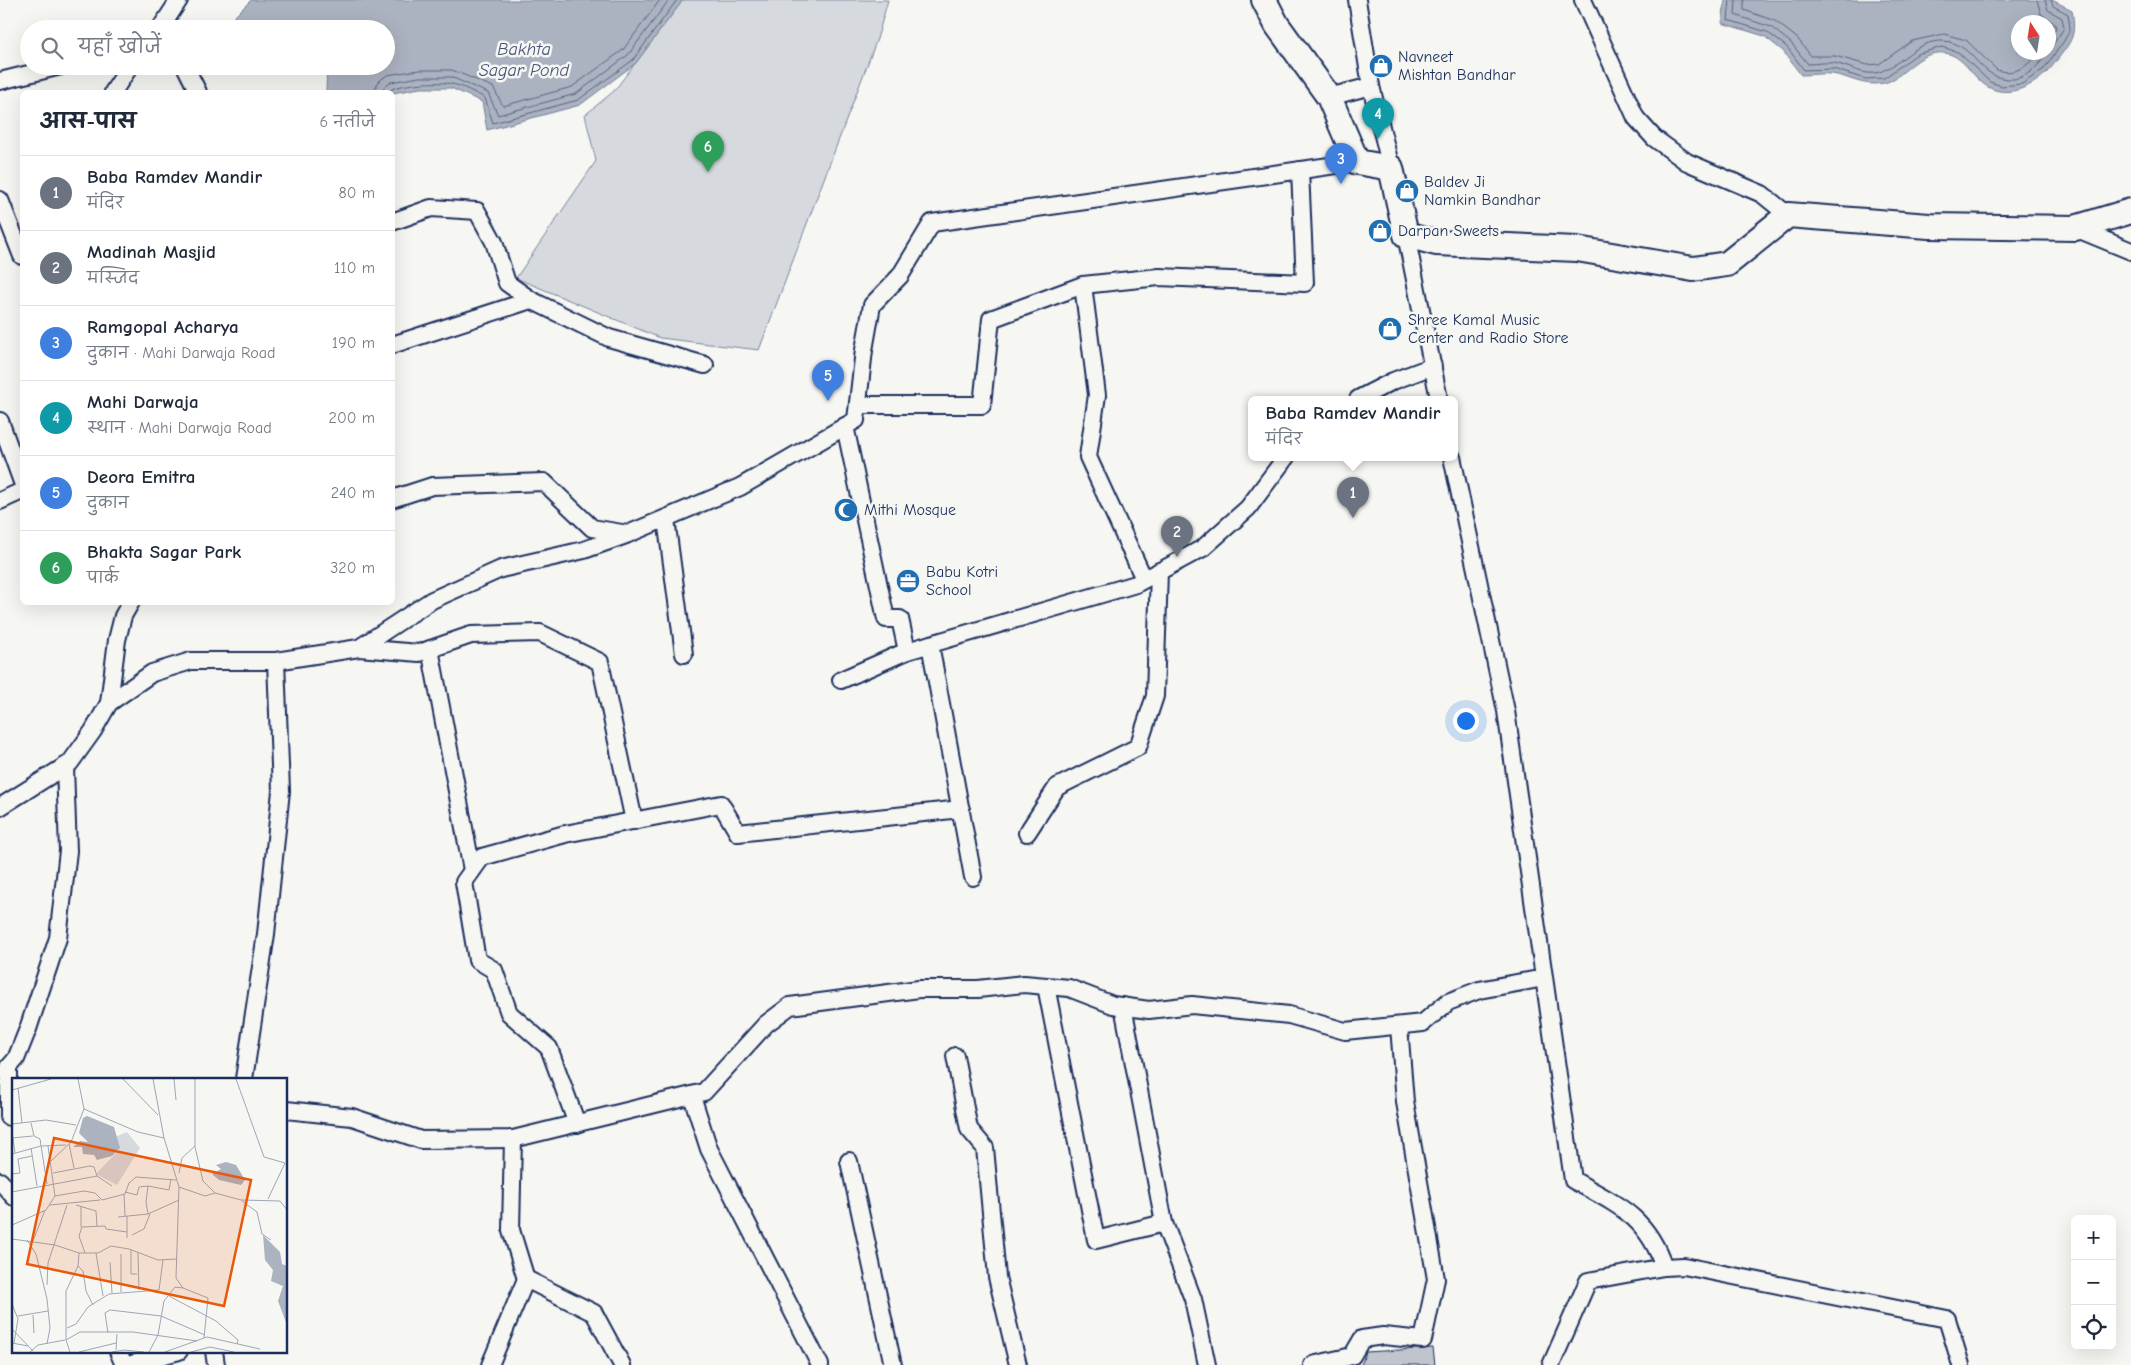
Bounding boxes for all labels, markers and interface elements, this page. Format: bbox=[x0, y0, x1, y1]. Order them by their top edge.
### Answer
north arrow bbox=[2011, 15, 2056, 60]
search box bbox=[20, 20, 395, 75]
icon: search bbox=[38, 34, 66, 62]
text: यहाँ खोजें bbox=[78, 36, 161, 58]
water label: Bakhta Sagar Pond bbox=[479, 39, 569, 81]
place label: Navneet Mishtan Bandhar bbox=[1398, 48, 1516, 84]
shop icon: Navneet Mishtan Bandhar bbox=[1368, 53, 1394, 79]
pin: 4 bbox=[1362, 98, 1394, 139]
text: आस-पास bbox=[40, 109, 136, 133]
text: 6 नतीजे bbox=[319, 113, 375, 131]
pin: 6 bbox=[692, 131, 724, 172]
pin: 3 bbox=[1325, 143, 1357, 184]
text: Baba Ramdev Mandir bbox=[87, 166, 262, 188]
place label: Baldev Ji Namkin Bandhar bbox=[1424, 173, 1541, 209]
shop icon: Baldev Ji Namkin Bandhar bbox=[1394, 178, 1420, 204]
text: 1 bbox=[53, 184, 59, 202]
text: 80 m bbox=[338, 184, 375, 202]
text: मंदिर bbox=[87, 194, 124, 212]
shop icon: Darpan Sweets bbox=[1367, 218, 1393, 244]
place label: Darpan Sweets bbox=[1398, 222, 1499, 240]
text: Madinah Masjid bbox=[87, 241, 216, 263]
text: 2 bbox=[52, 259, 60, 277]
text: 110 m bbox=[334, 259, 375, 277]
text: मस्जिद bbox=[87, 269, 139, 287]
place label: Shree Kamal Music Center and Radio Store bbox=[1408, 311, 1568, 347]
text: Ramgopal Acharya bbox=[87, 316, 239, 338]
shop icon: Shree Kamal Music Center and Radio Store bbox=[1377, 316, 1403, 342]
text: 3 bbox=[52, 334, 60, 352]
text: 190 m bbox=[332, 334, 375, 352]
text: दुकान · Mahi Darwaja Road bbox=[87, 344, 275, 362]
pin: 5 bbox=[812, 360, 844, 401]
text: Mahi Darwaja bbox=[87, 391, 199, 413]
popup bbox=[1248, 396, 1458, 461]
text: Baba Ramdev Mandir bbox=[1265, 402, 1441, 424]
text: 4 bbox=[52, 409, 60, 427]
text: 200 m bbox=[329, 409, 375, 427]
text: स्थान · Mahi Darwaja Road bbox=[87, 419, 272, 437]
text: मंदिर bbox=[1265, 430, 1302, 448]
text: Deora Emitra bbox=[87, 466, 195, 488]
pin: 1 bbox=[1337, 477, 1369, 518]
text: 5 bbox=[52, 484, 60, 502]
text: 240 m bbox=[331, 484, 375, 502]
text: दुकान bbox=[87, 494, 129, 512]
mosque icon: Mithi Mosque bbox=[833, 497, 859, 523]
place label: Mithi Mosque bbox=[864, 501, 956, 519]
pin: 2 bbox=[1161, 516, 1193, 557]
text: Bhakta Sagar Park bbox=[87, 541, 241, 563]
text: 6 bbox=[52, 559, 60, 577]
text: 320 m bbox=[330, 559, 375, 577]
place label: Babu Kotri School bbox=[926, 563, 998, 599]
office icon: Babu Kotri School bbox=[895, 568, 921, 594]
text: पार्क bbox=[87, 569, 118, 587]
your location bbox=[1453, 708, 1479, 734]
inset map bbox=[12, 1078, 288, 1352]
map controls bbox=[2071, 1215, 2116, 1350]
button: + bbox=[2071, 1215, 2116, 1260]
button: − bbox=[2071, 1260, 2116, 1305]
button: locate bbox=[2071, 1305, 2116, 1350]

